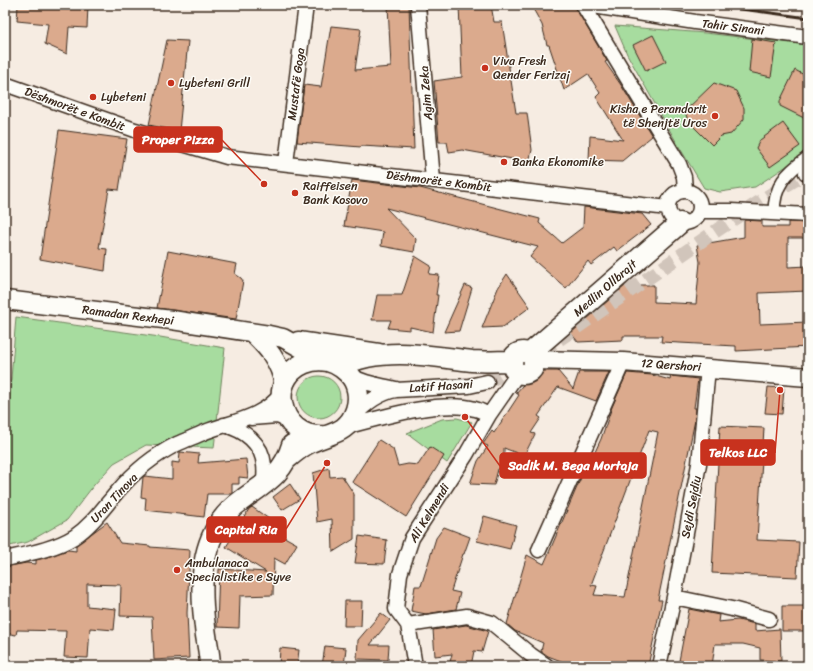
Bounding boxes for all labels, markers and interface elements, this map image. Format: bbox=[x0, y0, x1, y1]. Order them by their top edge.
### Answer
street label: Tahir Sinani bbox=[701, 12, 766, 42]
street label: Mustafë Goga bbox=[281, 46, 311, 122]
place label: Viva Fresh Qender Ferizaj bbox=[493, 50, 570, 86]
marker: Viva Fresh Qender Ferizaj bbox=[480, 63, 490, 73]
street label: Agim Zeka bbox=[413, 65, 439, 122]
place label: Lybeteni Grill bbox=[179, 72, 250, 94]
marker: Lybeteni Grill bbox=[166, 78, 176, 88]
street label: Dëshmorët e Kombit bbox=[21, 81, 129, 137]
place label: Lybeteni bbox=[101, 86, 147, 108]
marker: Lybeteni bbox=[88, 92, 98, 102]
place label: Kisha e Perandorit të Shenjtë Uros bbox=[610, 98, 707, 134]
marker: Kisha e Perandorit të Shenjtë Uros bbox=[710, 111, 720, 121]
callout: Proper Pizza bbox=[134, 127, 222, 152]
text: Proper Pizza bbox=[142, 128, 215, 151]
place label: Banka Ekonomike bbox=[512, 151, 604, 173]
marker: Banka Ekonomike bbox=[499, 157, 509, 167]
street label: Dëshmorët e Kombit bbox=[385, 164, 493, 198]
place label: Raiffeisen Bank Kosovo bbox=[303, 175, 368, 211]
marker: Raiffeisen Bank Kosovo bbox=[290, 188, 300, 198]
street label: Medlin Ollbrajt bbox=[568, 253, 643, 322]
street label: Ramadan Rexhepi bbox=[81, 298, 176, 332]
street label: 12 Qershori bbox=[640, 352, 702, 378]
street label: Latif Hasani bbox=[408, 373, 474, 399]
callout: Telkos LLC bbox=[701, 440, 775, 465]
text: Telkos LLC bbox=[709, 441, 767, 464]
callout: Sadik M. Bega Mortaja bbox=[500, 453, 646, 478]
text: Sadik M. Bega Mortaja bbox=[507, 454, 639, 477]
street label: Uran Tinova bbox=[85, 468, 143, 528]
street label: Sejdi Sejdiu bbox=[674, 473, 708, 540]
street label: Ali Kelmendi bbox=[402, 479, 456, 548]
callout: Capital Ria bbox=[207, 517, 286, 542]
text: Capital Ria bbox=[214, 518, 278, 541]
place label: Ambulanaca Specialistike e Syve bbox=[184, 552, 291, 588]
marker: Ambulanaca Specialistike e Syve bbox=[172, 565, 182, 575]

